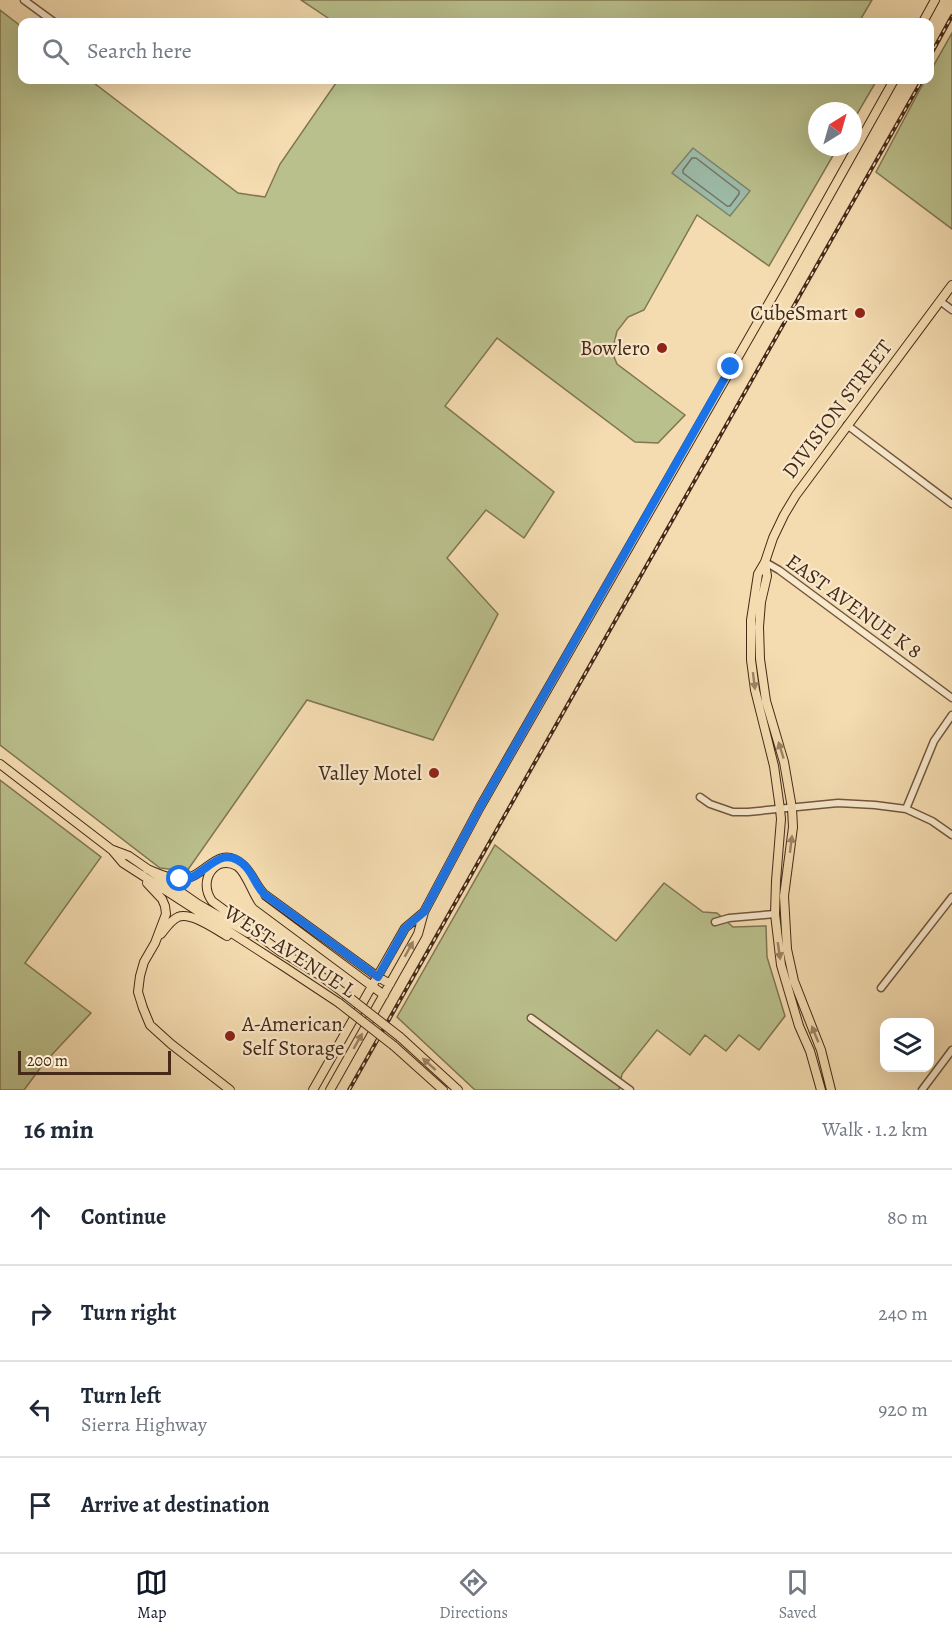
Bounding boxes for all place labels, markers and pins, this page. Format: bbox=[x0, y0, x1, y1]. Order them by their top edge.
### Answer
place label: CubeSmart bbox=[750, 299, 848, 327]
marker: CubeSmart bbox=[853, 306, 867, 320]
place label: Bowlero bbox=[580, 334, 650, 362]
marker: Bowlero bbox=[655, 341, 669, 355]
place label: Valley Motel bbox=[318, 759, 422, 787]
marker: Valley Motel bbox=[427, 766, 441, 780]
place label: A-American Self Storage bbox=[241, 1010, 344, 1062]
marker: A-American Self Storage bbox=[223, 1029, 237, 1043]

